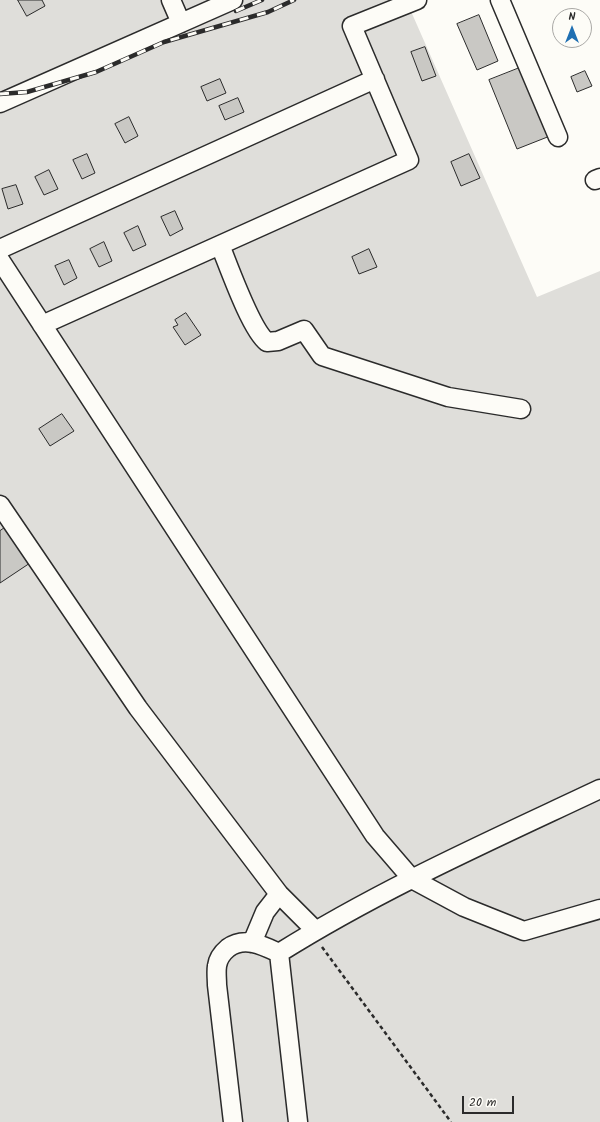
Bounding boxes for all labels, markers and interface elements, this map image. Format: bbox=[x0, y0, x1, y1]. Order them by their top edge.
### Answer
north arrow bbox=[552, 8, 592, 48]
text: N bbox=[569, 8, 575, 26]
scale bar bbox=[464, 1088, 516, 1114]
text: 20 m bbox=[469, 1093, 496, 1112]

